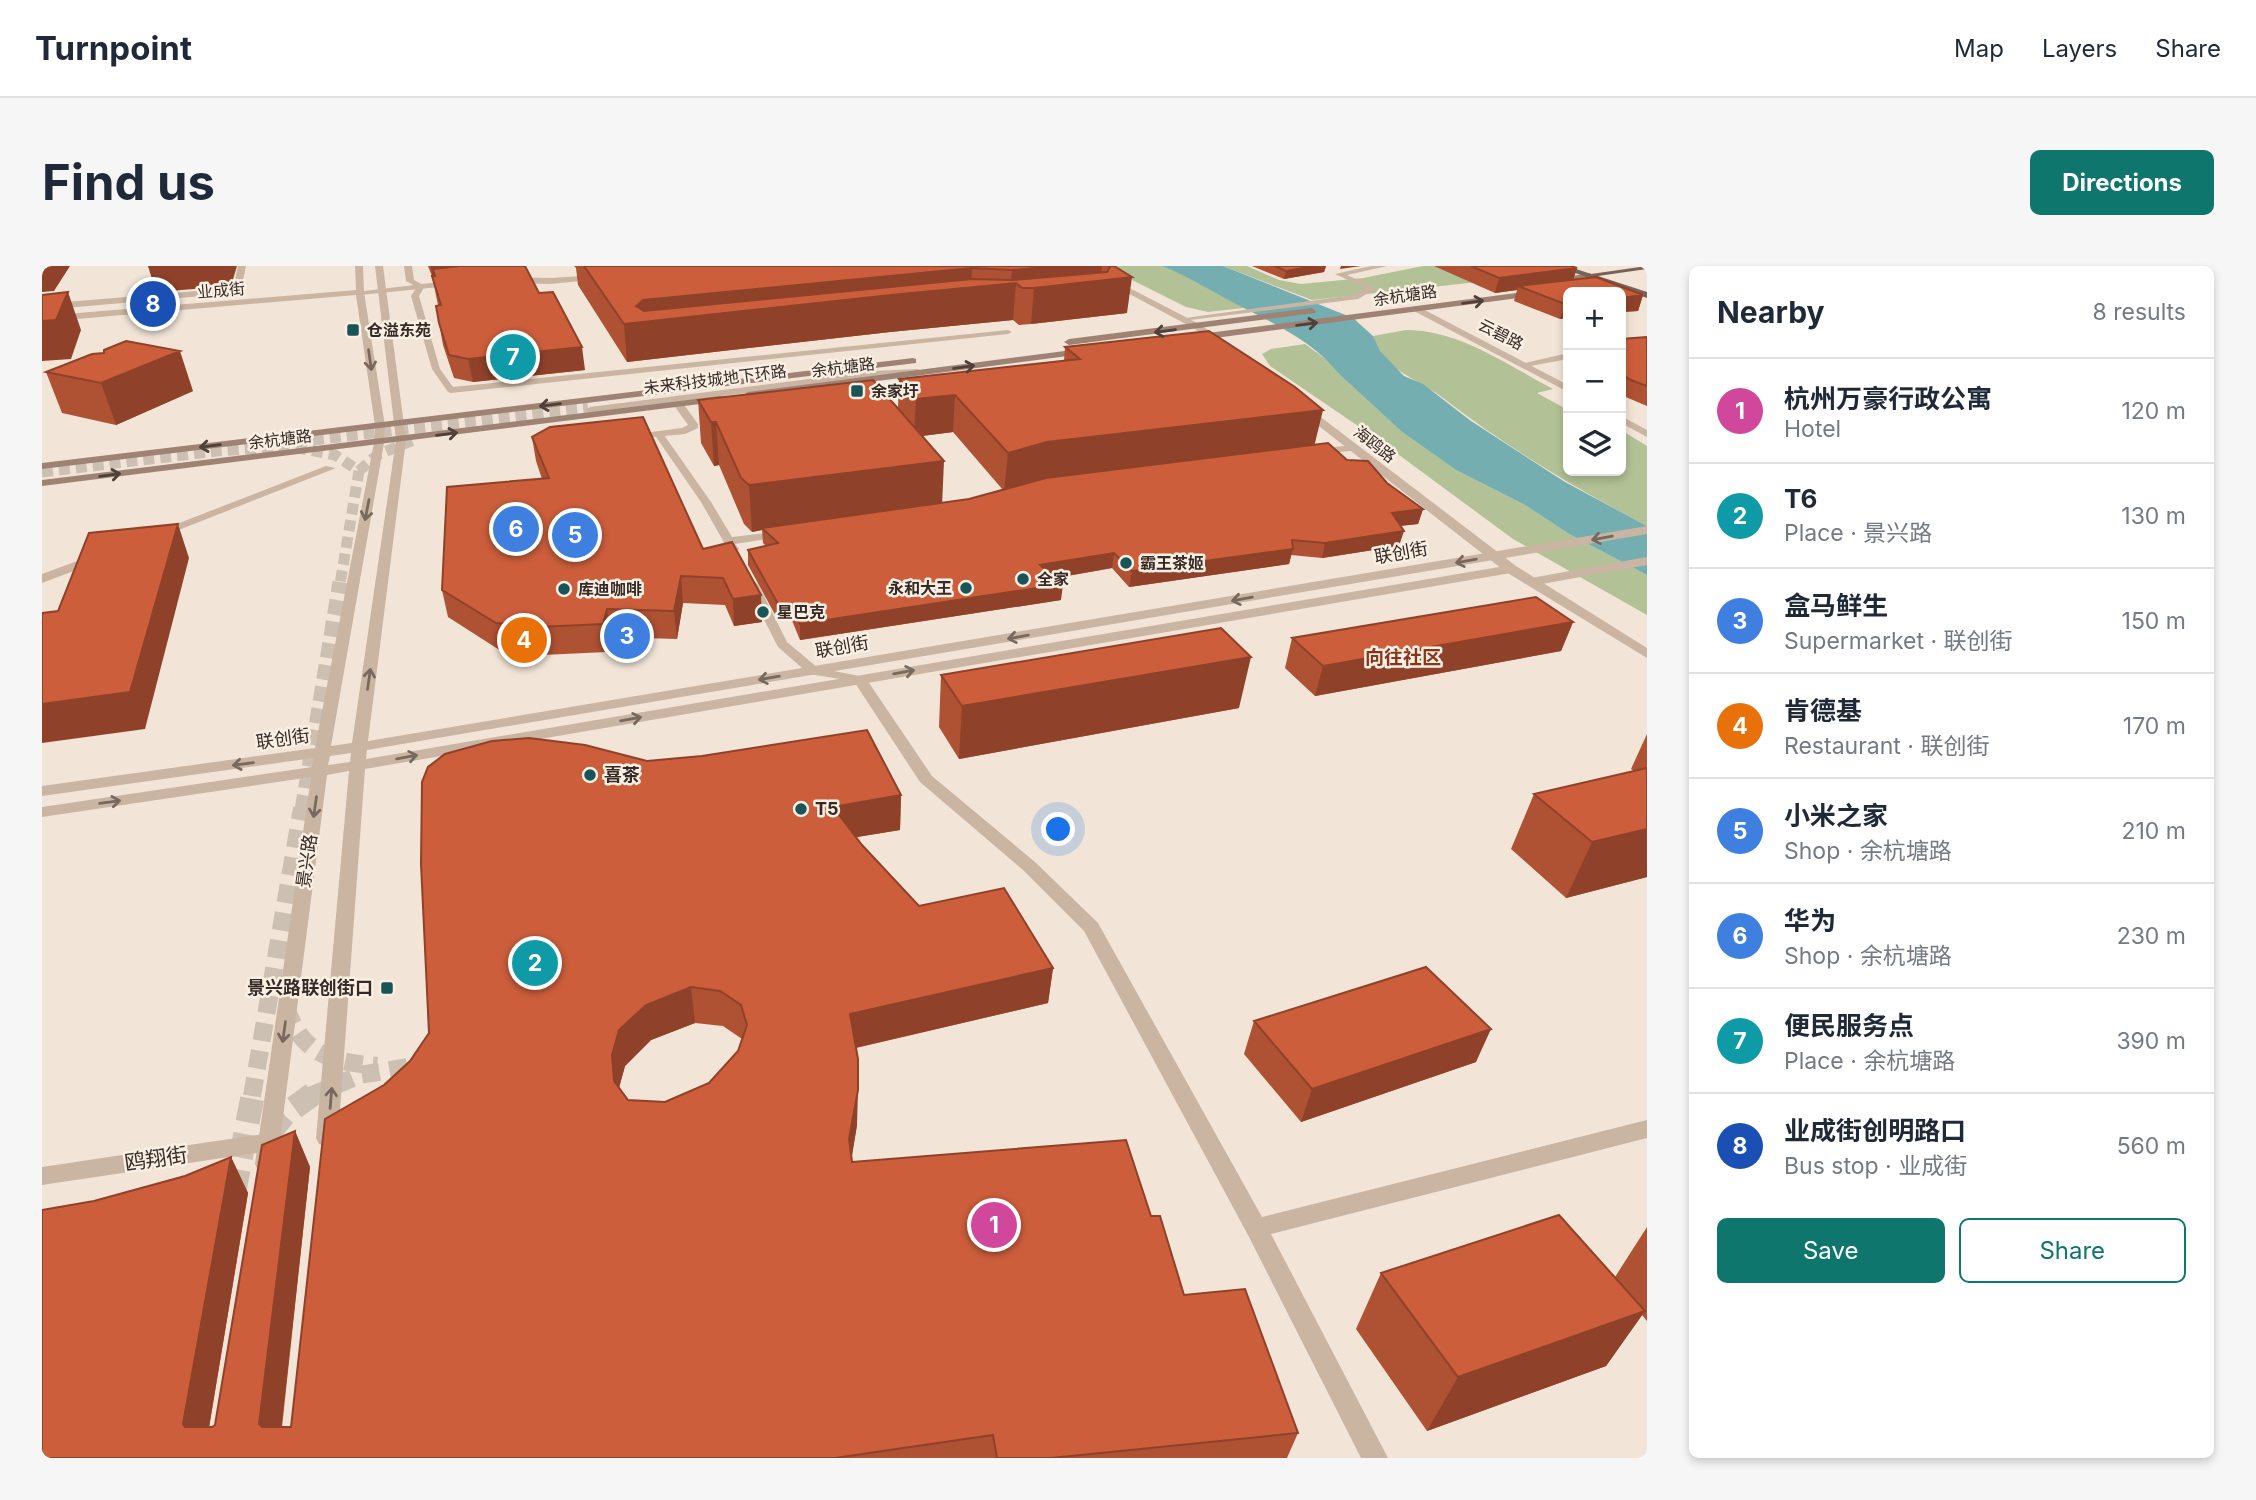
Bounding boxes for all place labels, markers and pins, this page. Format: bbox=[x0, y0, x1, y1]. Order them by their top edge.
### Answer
pin: 8 bbox=[130, 278, 176, 330]
place label: 仓溢东苑 bbox=[367, 320, 431, 340]
marker: 仓溢东苑 bbox=[345, 322, 361, 338]
pin: 7 bbox=[490, 331, 536, 383]
place label: 余家圩 bbox=[871, 381, 919, 401]
marker: 余家圩 bbox=[849, 383, 865, 399]
pin: 6 bbox=[493, 503, 539, 555]
pin: 5 bbox=[552, 509, 598, 561]
place label: 霸王茶姬 bbox=[1140, 553, 1204, 573]
marker: 霸王茶姬 bbox=[1118, 555, 1134, 571]
place label: 全家 bbox=[1037, 569, 1069, 589]
marker: 全家 bbox=[1015, 571, 1031, 587]
place label: 永和大王 bbox=[888, 578, 952, 598]
place label: 库迪咖啡 bbox=[578, 579, 642, 599]
marker: 永和大王 bbox=[958, 580, 974, 596]
marker: 库迪咖啡 bbox=[556, 581, 572, 597]
place label: 星巴克 bbox=[777, 602, 825, 622]
marker: 星巴克 bbox=[755, 604, 771, 620]
pin: 3 bbox=[604, 610, 650, 662]
pin: 4 bbox=[501, 614, 547, 666]
place label: 喜茶 bbox=[604, 764, 640, 785]
marker: 喜茶 bbox=[582, 767, 598, 783]
place label: T5 bbox=[815, 798, 839, 819]
marker: T5 bbox=[793, 801, 809, 817]
pin: 2 bbox=[512, 937, 558, 989]
place label: 景兴路联创街口 bbox=[247, 977, 373, 998]
marker: 景兴路联创街口 bbox=[379, 980, 395, 996]
pin: 1 bbox=[971, 1199, 1017, 1251]

